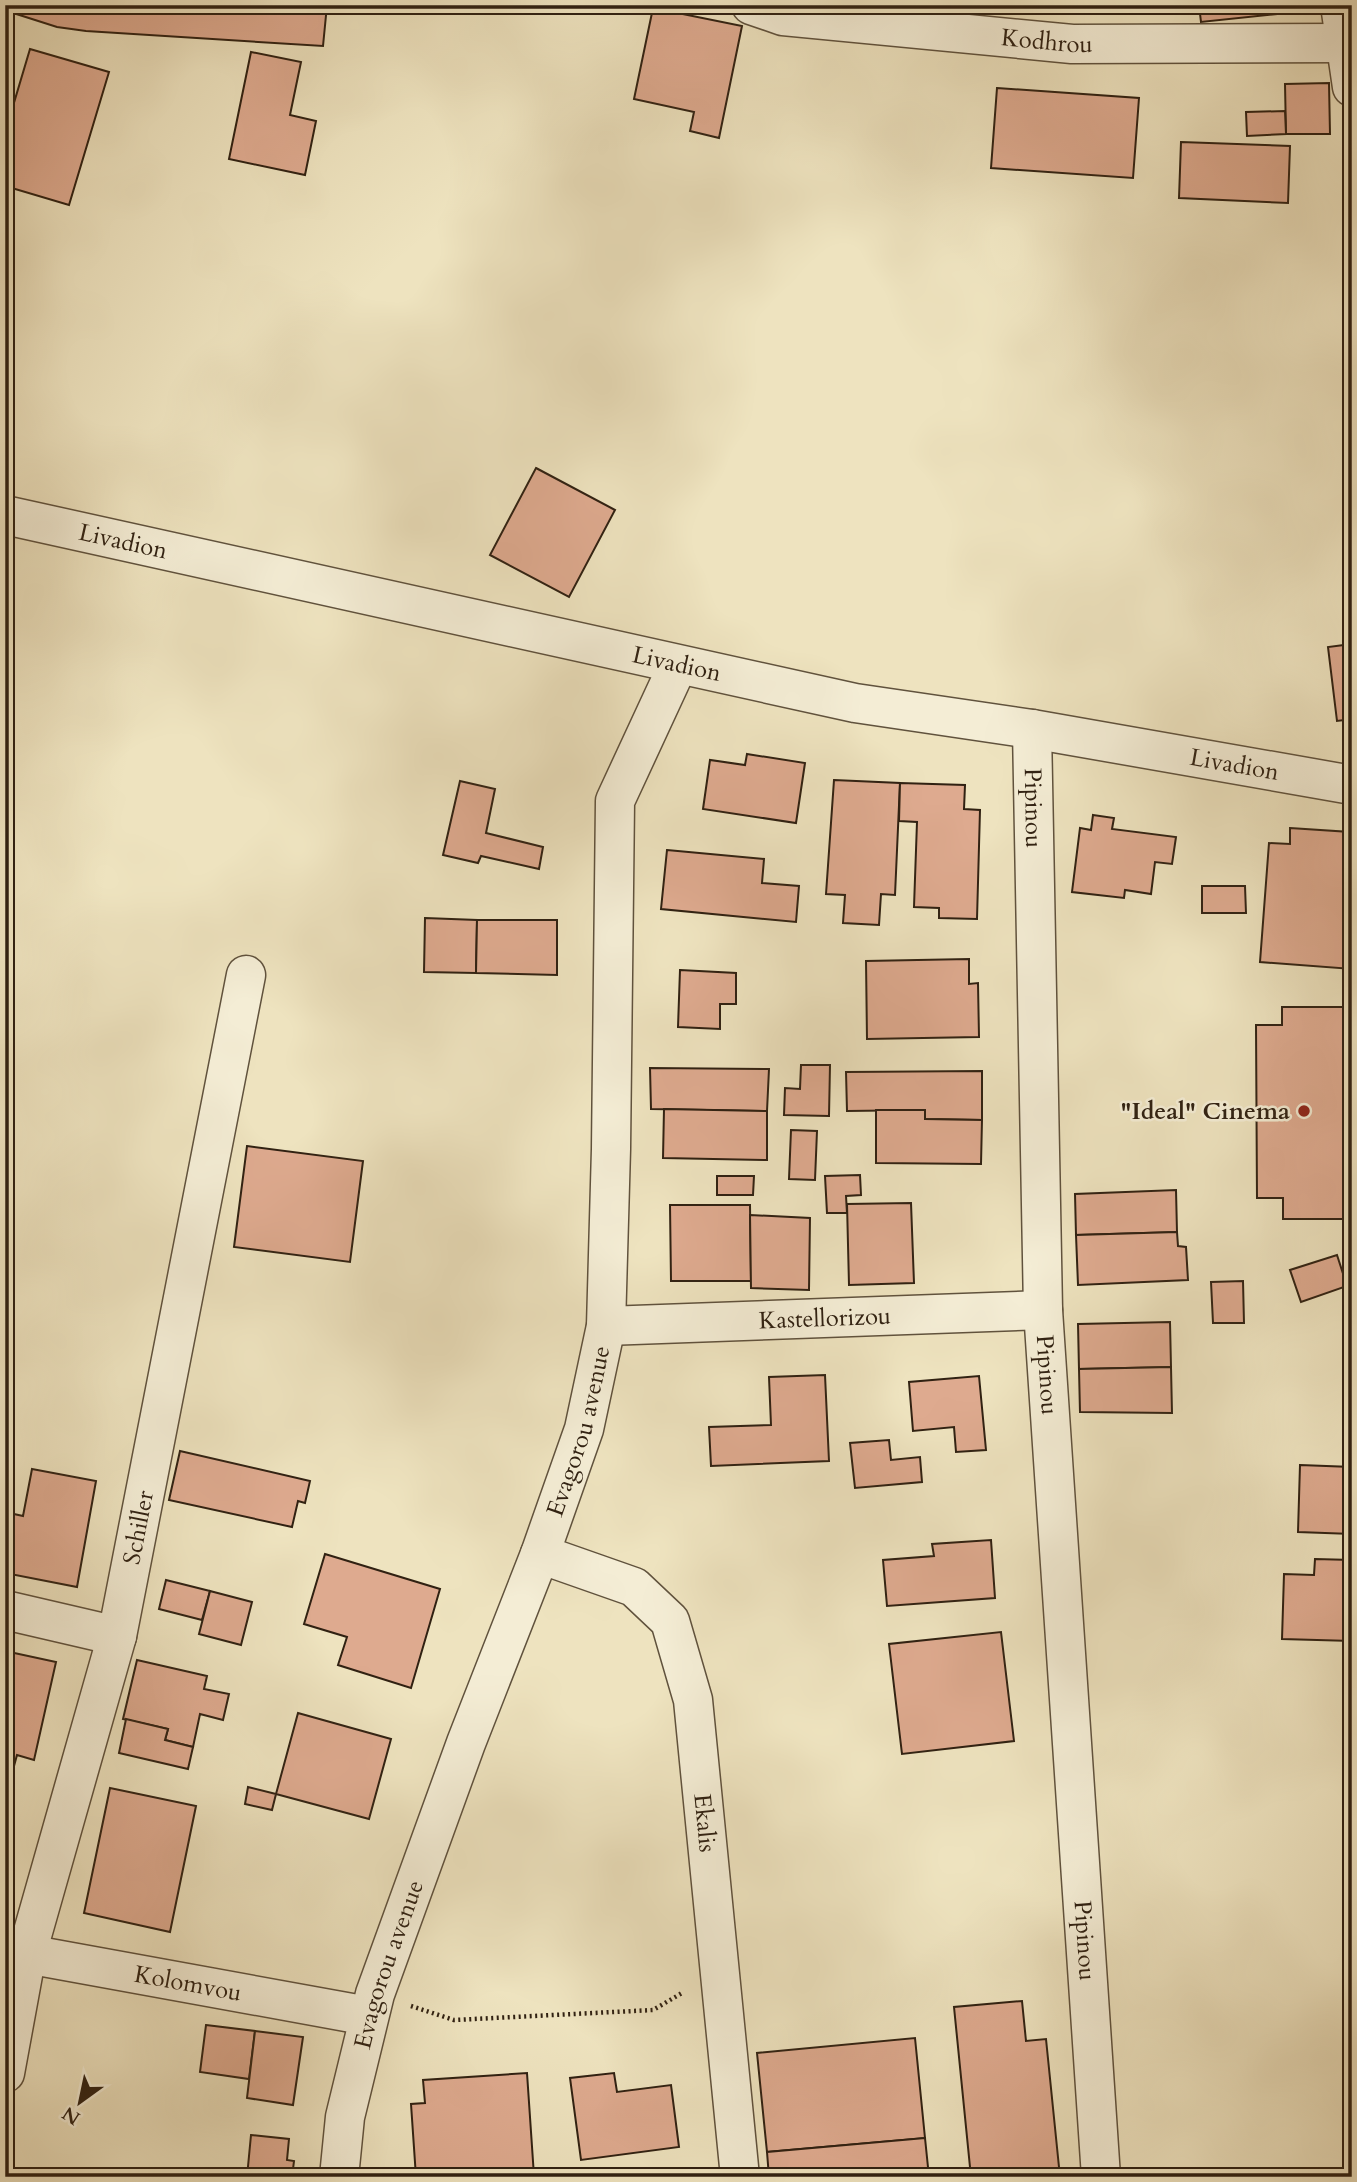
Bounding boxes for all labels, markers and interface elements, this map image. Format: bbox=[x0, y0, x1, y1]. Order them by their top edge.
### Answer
street label: Kodhrou bbox=[1000, 21, 1093, 61]
street label: Livadion bbox=[76, 516, 171, 568]
street label: Livadion bbox=[629, 638, 724, 690]
street label: Livadion bbox=[1187, 741, 1282, 789]
street label: Pipinou bbox=[1016, 768, 1050, 848]
place label: "Ideal" Cinema bbox=[1120, 1095, 1290, 1128]
marker: "Ideal" Cinema bbox=[1296, 1103, 1312, 1119]
street label: Kastellorizou bbox=[758, 1300, 892, 1337]
street label: Pipinou bbox=[1028, 1334, 1066, 1416]
street label: Evagorou avenue bbox=[539, 1343, 618, 1521]
street label: Schiller bbox=[115, 1488, 162, 1568]
street label: Ekalis bbox=[685, 1792, 724, 1854]
street label: Evagorou avenue bbox=[346, 1876, 432, 2052]
street label: Pipinou bbox=[1066, 1899, 1104, 1982]
street label: Kolomvou bbox=[132, 1958, 244, 2010]
north arrow bbox=[46, 2066, 116, 2136]
text: N bbox=[57, 2100, 85, 2131]

